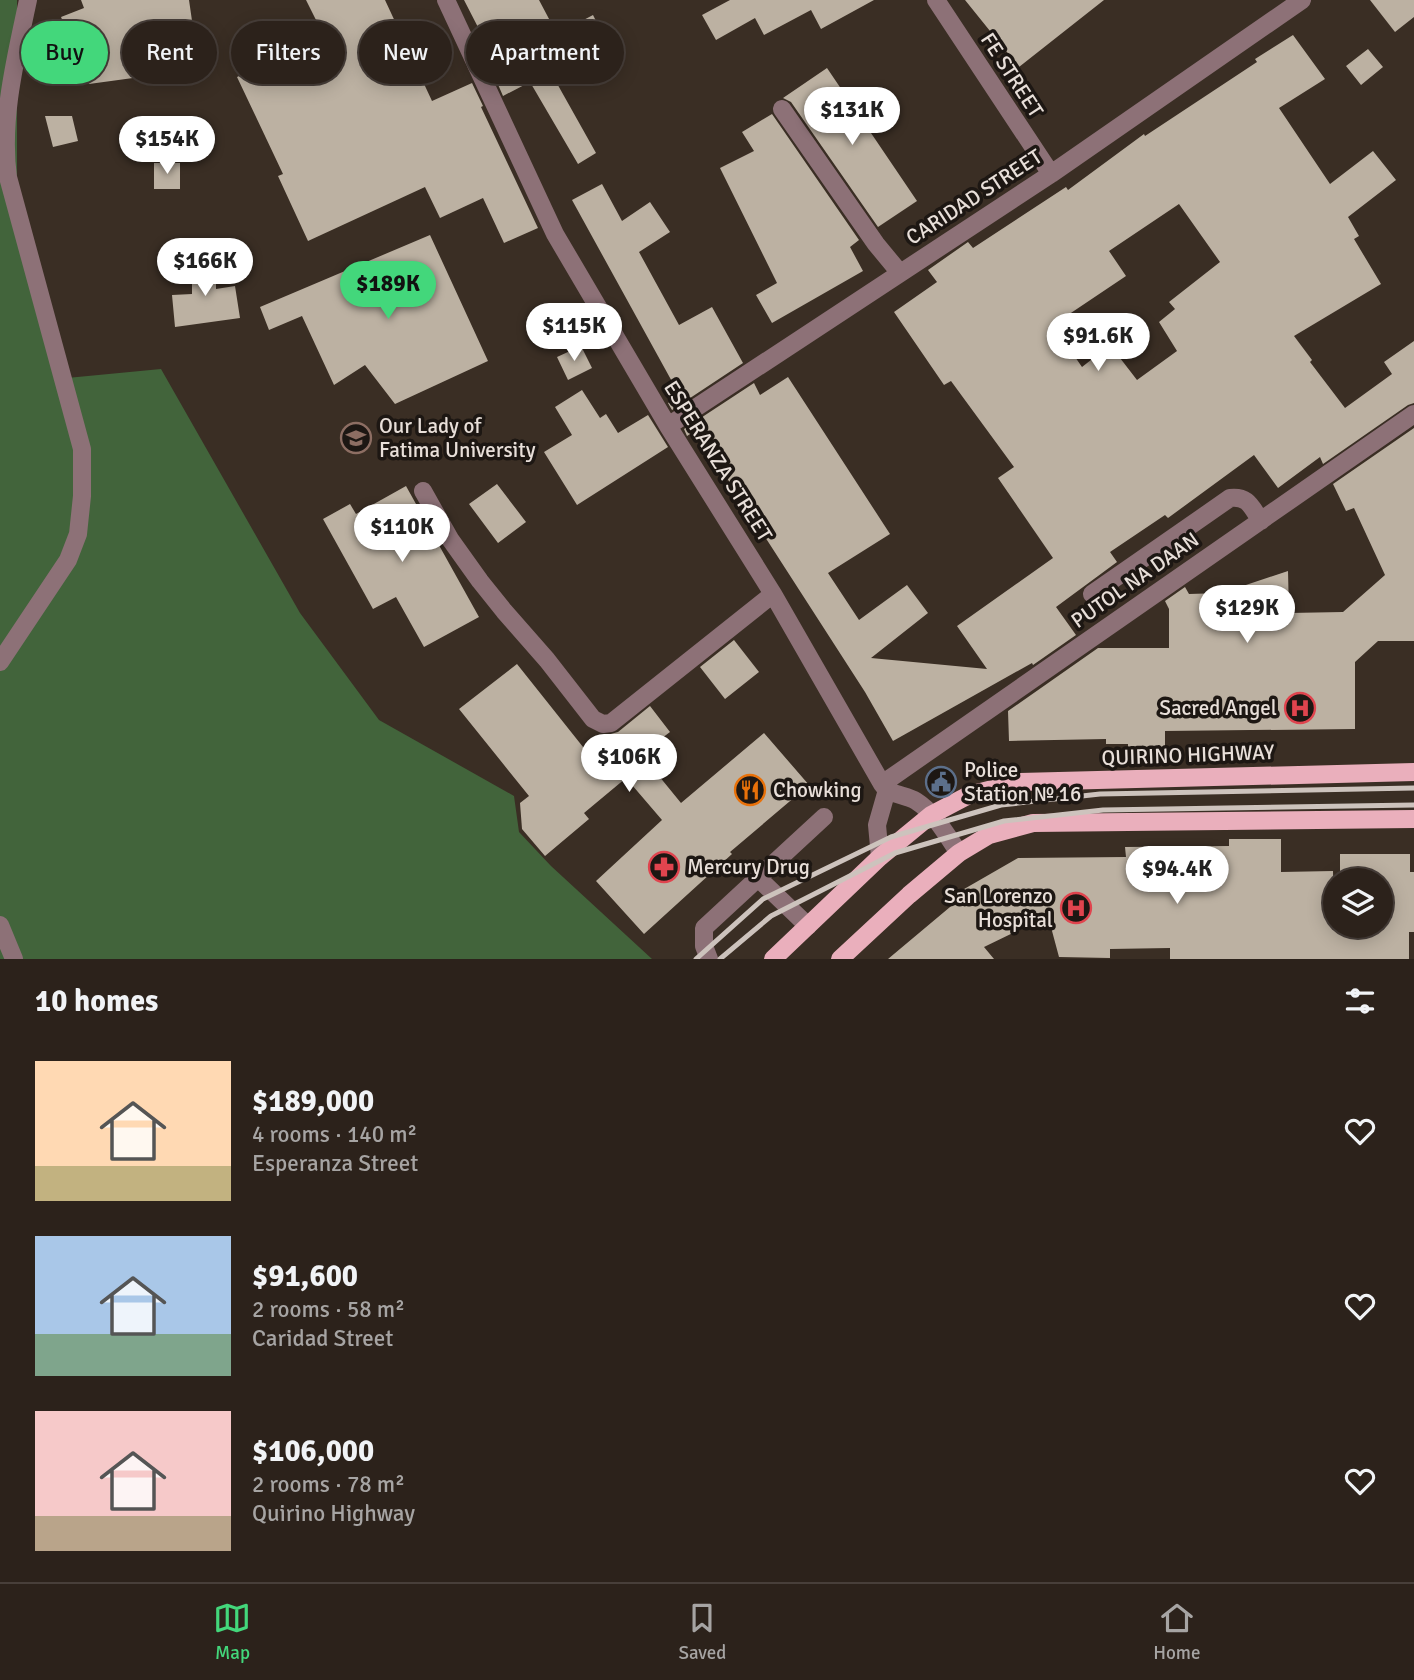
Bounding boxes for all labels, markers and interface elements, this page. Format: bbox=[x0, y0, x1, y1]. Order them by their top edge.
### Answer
chip: Buy bbox=[21, 21, 108, 84]
chip: Rent bbox=[122, 21, 217, 84]
chip: Filters bbox=[231, 21, 345, 84]
chip: New bbox=[359, 21, 452, 84]
chip: Apartment bbox=[466, 21, 624, 84]
street label: FE STREET bbox=[975, 28, 1049, 123]
pin: $131K bbox=[803, 88, 901, 147]
text: $131K bbox=[820, 95, 884, 124]
pin: $154K bbox=[118, 116, 216, 176]
text: $154K bbox=[135, 124, 199, 153]
street label: CARIDAD STREET bbox=[901, 143, 1047, 251]
pin: $166K bbox=[156, 238, 254, 298]
text: $166K bbox=[173, 246, 237, 275]
pin: $189K bbox=[339, 262, 437, 321]
text: $189K bbox=[356, 269, 420, 298]
pin: $115K bbox=[525, 304, 623, 363]
text: $115K bbox=[542, 311, 606, 340]
pin: $91.6K bbox=[1041, 314, 1155, 373]
text: $91.6K bbox=[1063, 321, 1133, 350]
street label: ESPERANZA STREET bbox=[658, 376, 778, 547]
place label: Our Lady of Fatima University bbox=[379, 413, 536, 463]
school or university icon: Our Lady of Fatima University bbox=[339, 421, 373, 455]
pin: $110K bbox=[353, 504, 451, 564]
text: $110K bbox=[370, 512, 434, 541]
street label: PUTOL NA DAAN bbox=[1066, 526, 1204, 634]
pin: $129K bbox=[1198, 586, 1296, 645]
text: $129K bbox=[1215, 593, 1279, 622]
hospital icon: Sacred Angel bbox=[1283, 691, 1317, 725]
place label: Sacred Angel bbox=[1159, 695, 1277, 721]
pin: $106K bbox=[580, 734, 678, 794]
street label: QUIRINO HIGHWAY bbox=[1101, 739, 1275, 771]
text: $106K bbox=[597, 742, 661, 771]
place label: Police Station № 16 bbox=[964, 757, 1081, 807]
public building icon: Police Station № 16 bbox=[924, 765, 958, 799]
restaurant icon: Chowking bbox=[733, 773, 767, 807]
place label: Chowking bbox=[773, 777, 862, 803]
pin: $94.4K bbox=[1120, 846, 1234, 906]
pharmacy icon: Mercury Drug bbox=[647, 850, 681, 884]
place label: Mercury Drug bbox=[687, 854, 810, 880]
text: $94.4K bbox=[1142, 854, 1212, 883]
map controls bbox=[1323, 868, 1393, 938]
button: layers bbox=[1323, 868, 1393, 938]
place label: San Lorenzo Hospital bbox=[944, 883, 1053, 933]
hospital icon: San Lorenzo Hospital bbox=[1059, 891, 1093, 925]
icon: filters bbox=[1341, 982, 1379, 1020]
text: 10 homes bbox=[35, 983, 158, 1020]
text: $189,000 bbox=[252, 1083, 374, 1120]
icon: home bbox=[91, 1089, 175, 1173]
icon: heart bbox=[1341, 1112, 1379, 1150]
text: 4 rooms · 140 m² bbox=[252, 1120, 417, 1149]
text: Esperanza Street bbox=[252, 1149, 418, 1178]
text: $91,600 bbox=[252, 1258, 358, 1295]
icon: home bbox=[91, 1264, 175, 1348]
icon: heart bbox=[1341, 1287, 1379, 1325]
text: 2 rooms · 58 m² bbox=[252, 1295, 405, 1324]
text: Caridad Street bbox=[252, 1324, 393, 1353]
text: $106,000 bbox=[252, 1433, 374, 1470]
icon: home bbox=[91, 1439, 175, 1523]
icon: heart bbox=[1341, 1462, 1379, 1500]
text: 2 rooms · 78 m² bbox=[252, 1470, 405, 1499]
text: Quirino Highway bbox=[252, 1499, 415, 1528]
tab: Map bbox=[213, 1599, 251, 1665]
tab: Saved bbox=[678, 1599, 726, 1665]
tab: Home bbox=[1153, 1599, 1201, 1665]

